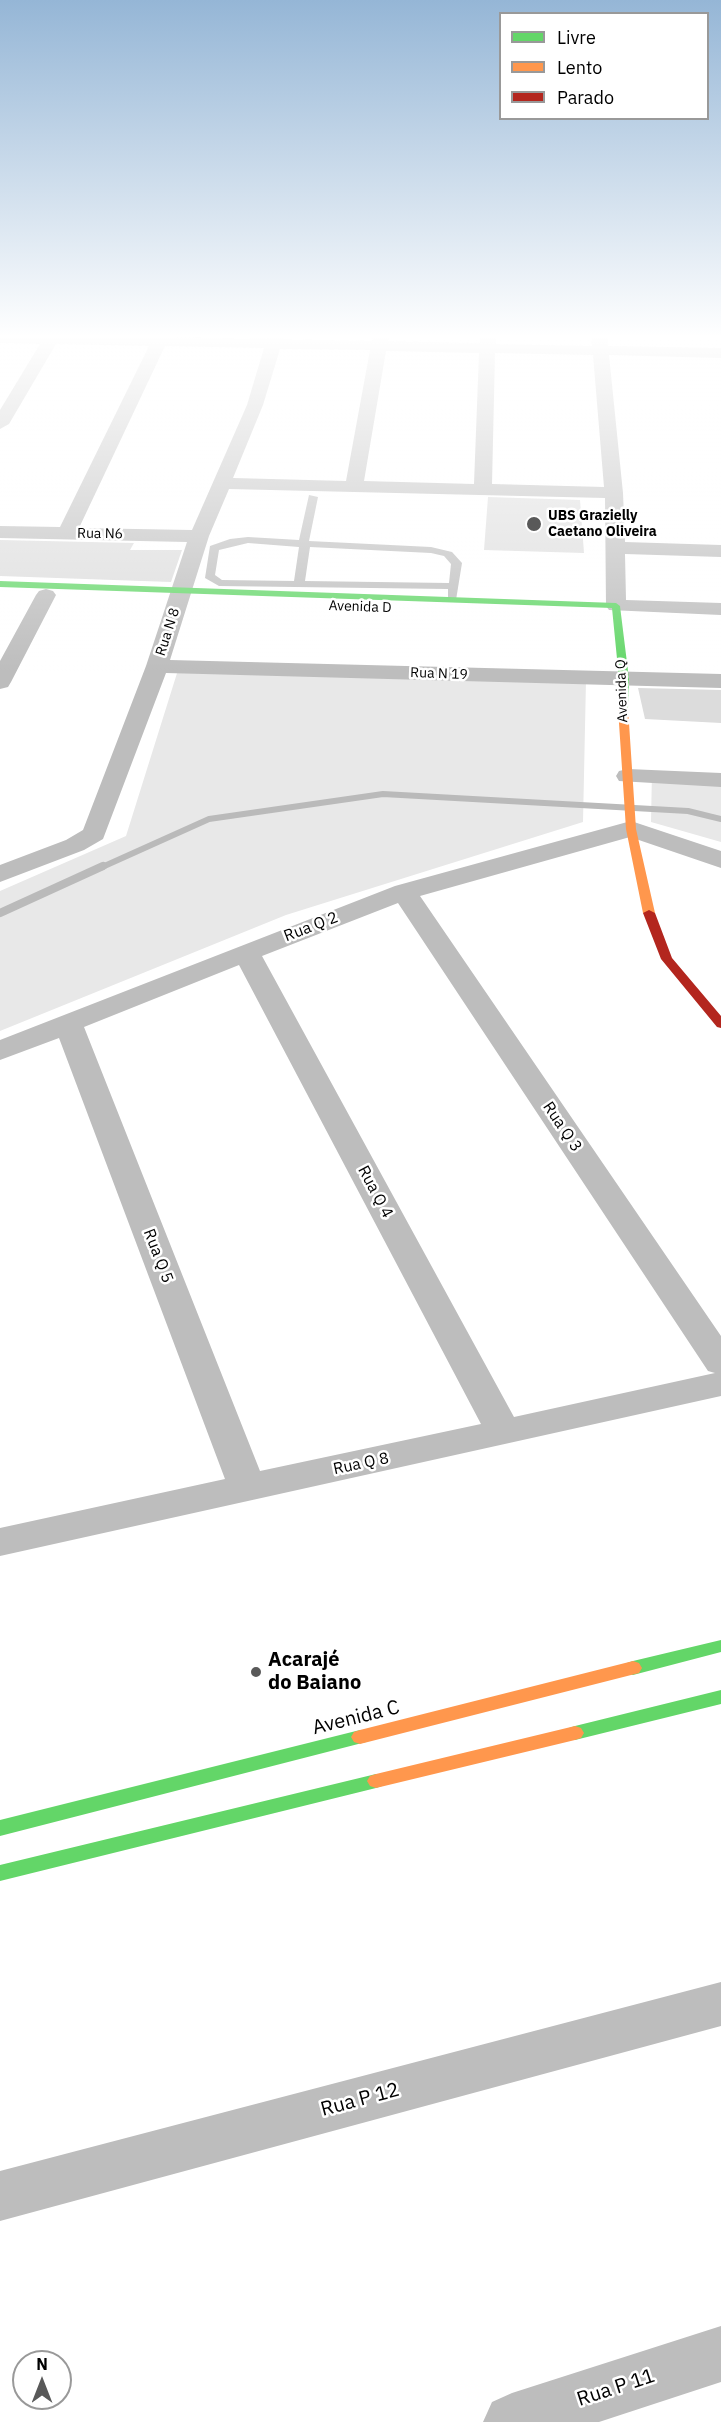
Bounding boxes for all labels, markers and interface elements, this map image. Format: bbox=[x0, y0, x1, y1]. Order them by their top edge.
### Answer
legend bbox=[499, 12, 709, 120]
text: Livre bbox=[557, 26, 596, 49]
text: Lento bbox=[557, 56, 602, 79]
text: Parado bbox=[557, 86, 614, 109]
place label: UBS Grazielly Caetano Oliveira bbox=[548, 508, 657, 540]
marker: UBS Grazielly Caetano Oliveira bbox=[525, 515, 543, 533]
street label: Rua N6 bbox=[77, 525, 123, 543]
street label: Avenida D bbox=[328, 598, 392, 616]
street label: Rua N 8 bbox=[152, 606, 184, 658]
street label: Avenida Q bbox=[612, 659, 632, 723]
street label: Rua N 19 bbox=[410, 665, 468, 683]
street label: Rua Q 2 bbox=[281, 908, 341, 946]
street label: Rua Q 3 bbox=[538, 1098, 586, 1156]
street label: Rua Q 4 bbox=[353, 1163, 397, 1221]
street label: Rua Q 5 bbox=[139, 1226, 177, 1286]
street label: Rua Q 8 bbox=[331, 1449, 391, 1479]
place label: Acarajé do Baiano bbox=[268, 1648, 361, 1695]
marker: Acarajé do Baiano bbox=[249, 1665, 263, 1679]
street label: Avenida C bbox=[310, 1696, 402, 1740]
street label: Rua P 12 bbox=[318, 2078, 402, 2122]
north arrow bbox=[12, 2350, 72, 2410]
text: N bbox=[36, 2354, 48, 2374]
street label: Rua P 11 bbox=[574, 2364, 658, 2412]

